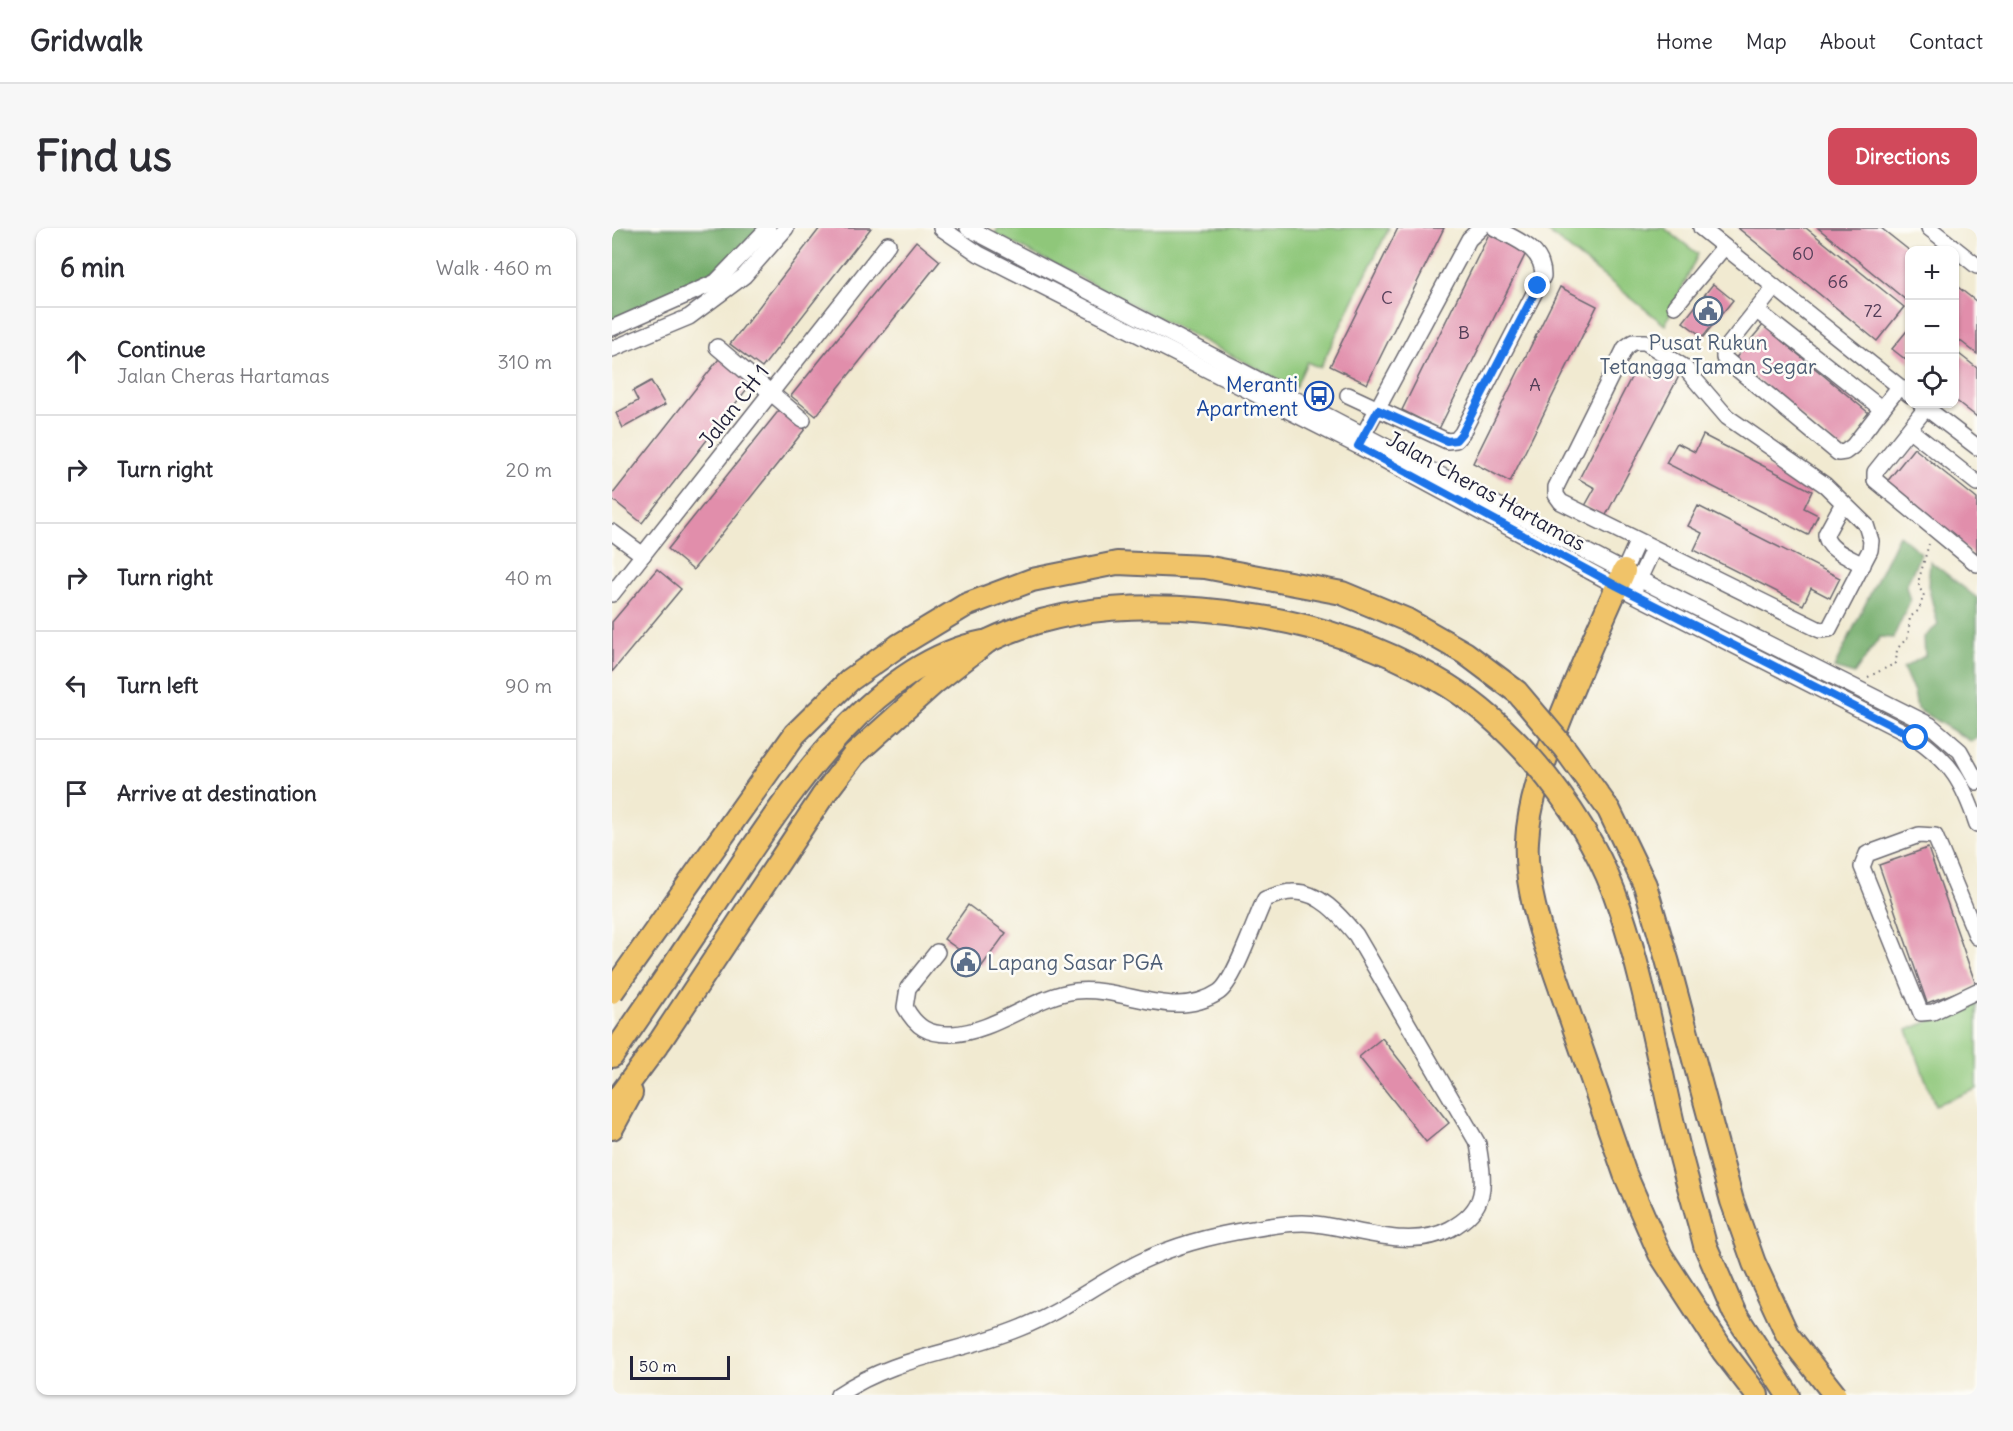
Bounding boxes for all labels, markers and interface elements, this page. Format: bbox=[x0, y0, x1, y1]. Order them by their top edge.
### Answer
text: Gridwalk bbox=[30, 23, 143, 59]
text: Home bbox=[1656, 28, 1713, 55]
text: Map bbox=[1746, 28, 1787, 55]
text: About bbox=[1820, 28, 1876, 55]
text: Contact bbox=[1909, 28, 1983, 55]
button: Directions bbox=[1828, 128, 1977, 185]
text: Find us bbox=[36, 130, 172, 182]
house number: 60 bbox=[1792, 242, 1814, 265]
map controls bbox=[1905, 246, 1959, 408]
button: + bbox=[1905, 246, 1959, 300]
text: 6 min bbox=[60, 251, 125, 284]
text: Walk · 460 m bbox=[436, 255, 552, 280]
house number: 66 bbox=[1828, 270, 1848, 293]
route end bbox=[1524, 272, 1550, 298]
house number: C bbox=[1381, 286, 1393, 309]
public building icon: Pusat Rukun Tetangga Taman Segar bbox=[1692, 295, 1724, 327]
house number: 72 bbox=[1864, 299, 1882, 322]
button: − bbox=[1905, 300, 1959, 354]
house number: B bbox=[1458, 321, 1470, 344]
place label: Pusat Rukun Tetangga Taman Segar bbox=[1600, 329, 1817, 380]
text: Continue bbox=[117, 335, 206, 363]
icon: ahead bbox=[60, 345, 93, 378]
text: 310 m bbox=[497, 349, 552, 374]
button: locate bbox=[1905, 354, 1959, 408]
street label: Jalan CH 1 bbox=[693, 359, 775, 453]
text: Jalan Cheras Hartamas bbox=[117, 363, 330, 388]
place label: Meranti Apartment bbox=[1196, 371, 1298, 422]
house number: A bbox=[1529, 373, 1541, 396]
bus stop icon: Meranti Apartment bbox=[1303, 380, 1335, 412]
street label: Jalan Cheras Hartamas bbox=[1382, 425, 1590, 557]
icon: right bbox=[60, 453, 93, 486]
text: Turn right bbox=[117, 455, 213, 483]
text: 20 m bbox=[506, 457, 552, 482]
icon: right bbox=[60, 561, 93, 594]
text: Turn right bbox=[117, 563, 213, 591]
text: 40 m bbox=[505, 565, 552, 590]
icon: left bbox=[60, 669, 93, 702]
text: Turn left bbox=[117, 671, 198, 699]
text: 90 m bbox=[505, 673, 552, 698]
route start bbox=[1902, 724, 1928, 750]
icon: arrive bbox=[60, 777, 93, 810]
text: Arrive at destination bbox=[117, 779, 317, 807]
public building icon: Lapang Sasar PGA bbox=[950, 946, 982, 978]
place label: Lapang Sasar PGA bbox=[987, 949, 1163, 976]
scale bar bbox=[630, 1353, 730, 1380]
text: 50 m bbox=[639, 1356, 677, 1376]

